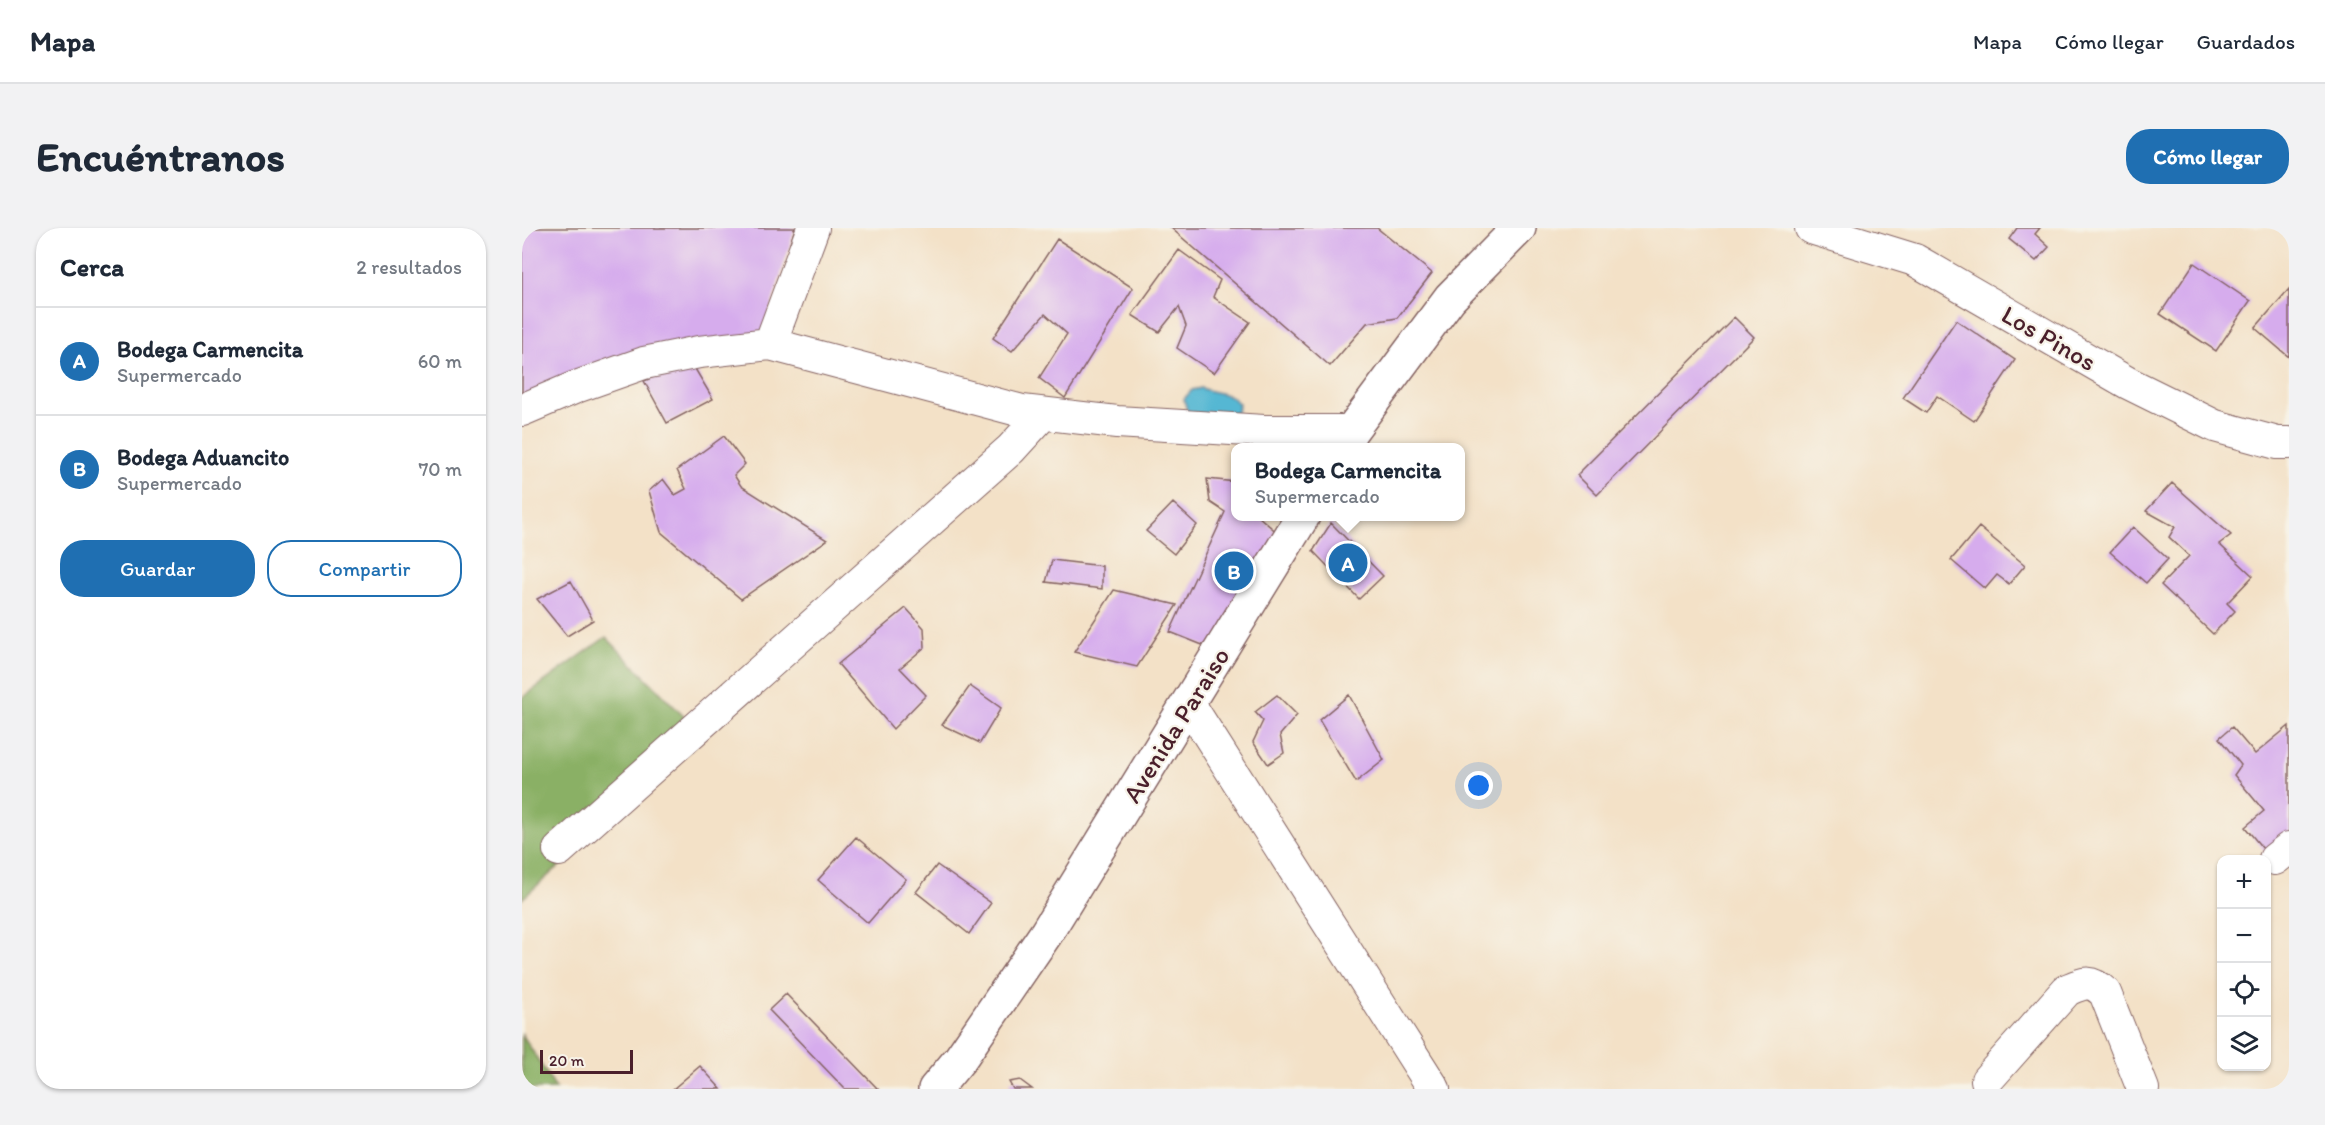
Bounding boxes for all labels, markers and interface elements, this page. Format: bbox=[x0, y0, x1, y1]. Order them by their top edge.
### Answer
text: Mapa bbox=[30, 24, 95, 58]
text: Mapa bbox=[1973, 29, 2022, 54]
text: Cómo llegar bbox=[2055, 29, 2164, 54]
text: Guardados bbox=[2197, 29, 2295, 54]
button: Cómo llegar bbox=[2126, 129, 2289, 184]
text: Encuéntranos bbox=[36, 131, 285, 182]
text: Cerca bbox=[60, 251, 124, 283]
text: 2 resultados bbox=[356, 255, 462, 279]
street label: Los Pinos bbox=[1996, 298, 2102, 378]
text: Bodega Carmencita bbox=[117, 336, 303, 363]
text: A bbox=[73, 349, 86, 373]
text: 60 m bbox=[418, 349, 462, 373]
text: Supermercado bbox=[117, 363, 242, 387]
popup bbox=[1231, 443, 1465, 521]
text: Bodega Aduancito bbox=[117, 444, 289, 471]
text: B bbox=[73, 457, 86, 481]
text: 70 m bbox=[418, 457, 462, 481]
text: Bodega Carmencita bbox=[1255, 457, 1441, 484]
text: Supermercado bbox=[117, 471, 242, 495]
text: Supermercado bbox=[1255, 484, 1380, 508]
button: Guardar bbox=[60, 540, 255, 597]
button: Compartir bbox=[267, 540, 462, 597]
pin: A bbox=[1328, 540, 1368, 586]
pin: B bbox=[1214, 548, 1254, 594]
street label: Avenida Paraiso bbox=[1116, 642, 1236, 808]
your location bbox=[1464, 771, 1493, 800]
map controls bbox=[2217, 855, 2271, 1071]
button: + bbox=[2217, 855, 2271, 909]
button: − bbox=[2217, 909, 2271, 963]
button: locate bbox=[2217, 963, 2271, 1017]
button: layers bbox=[2217, 1017, 2271, 1071]
scale bar bbox=[540, 1047, 633, 1074]
text: 20 m bbox=[549, 1051, 584, 1070]

